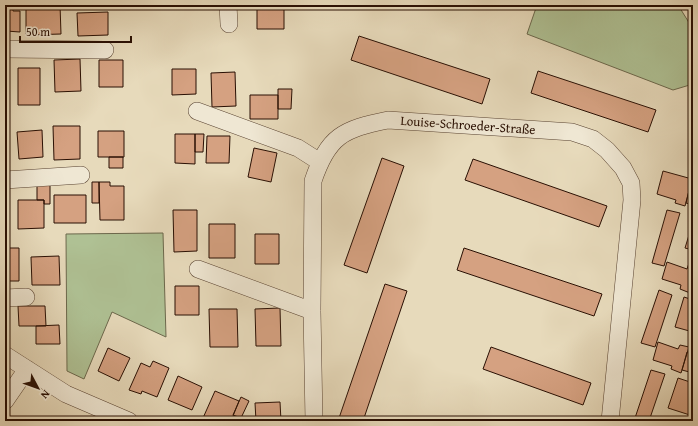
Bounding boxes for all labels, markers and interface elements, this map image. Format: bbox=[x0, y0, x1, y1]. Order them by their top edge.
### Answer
scale bar bbox=[20, 18, 131, 44]
text: 50 m bbox=[26, 23, 50, 40]
street label: Louise-Schroeder-Straße bbox=[400, 111, 536, 139]
north arrow bbox=[18, 368, 58, 408]
text: N bbox=[37, 387, 54, 403]

